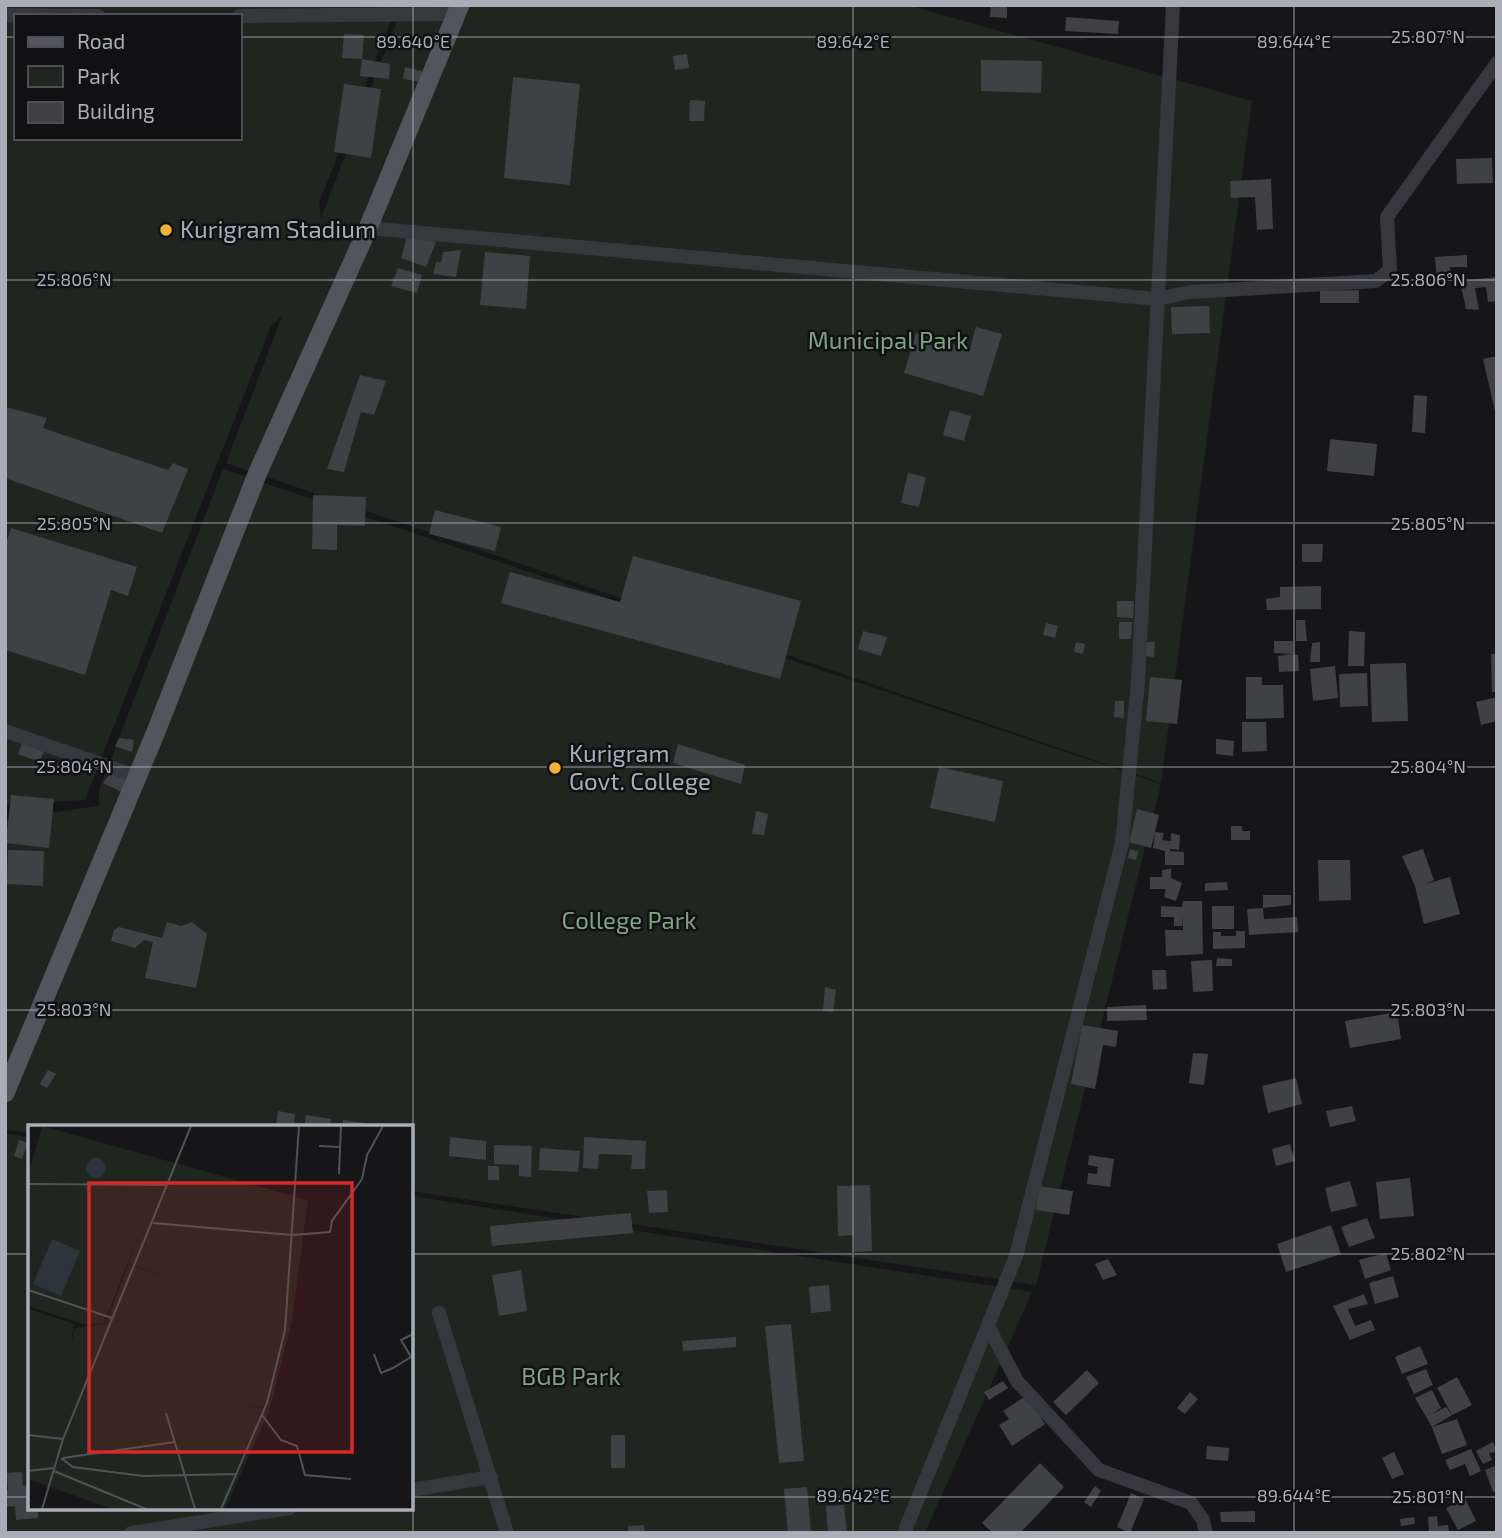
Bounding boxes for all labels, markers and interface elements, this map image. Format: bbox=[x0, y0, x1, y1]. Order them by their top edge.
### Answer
legend bbox=[14, 14, 242, 140]
text: 25.807°N bbox=[1391, 25, 1465, 47]
text: Road bbox=[77, 28, 125, 53]
text: 89.640°E bbox=[376, 30, 450, 52]
text: 89.642°E bbox=[816, 30, 890, 52]
text: 89.644°E bbox=[1257, 30, 1331, 52]
text: Park bbox=[77, 63, 120, 88]
text: Building bbox=[77, 98, 155, 123]
place label: Kurigram Stadium bbox=[180, 214, 376, 243]
marker: Kurigram Stadium bbox=[158, 222, 174, 238]
text: 25.806°N bbox=[36, 268, 112, 290]
text: 25.806°N bbox=[1390, 268, 1466, 290]
park label: Municipal Park bbox=[808, 325, 968, 354]
text: 25.805°N bbox=[37, 512, 111, 534]
text: 25.805°N bbox=[1391, 512, 1465, 534]
place label: Kurigram Govt. College bbox=[569, 738, 711, 795]
text: 25.804°N bbox=[36, 755, 112, 777]
text: 25.804°N bbox=[1390, 755, 1466, 777]
marker: Kurigram Govt. College bbox=[547, 760, 563, 776]
park label: College Park bbox=[561, 905, 697, 934]
text: 25.803°N bbox=[37, 998, 111, 1020]
text: 25.803°N bbox=[1391, 998, 1465, 1020]
inset map bbox=[28, 1125, 413, 1510]
text: 25.802°N bbox=[1390, 1242, 1466, 1264]
park label: BGB Park bbox=[521, 1361, 621, 1390]
text: 89.642°E bbox=[816, 1484, 890, 1506]
text: 89.644°E bbox=[1257, 1484, 1331, 1506]
text: 25.801°N bbox=[1392, 1485, 1464, 1507]

